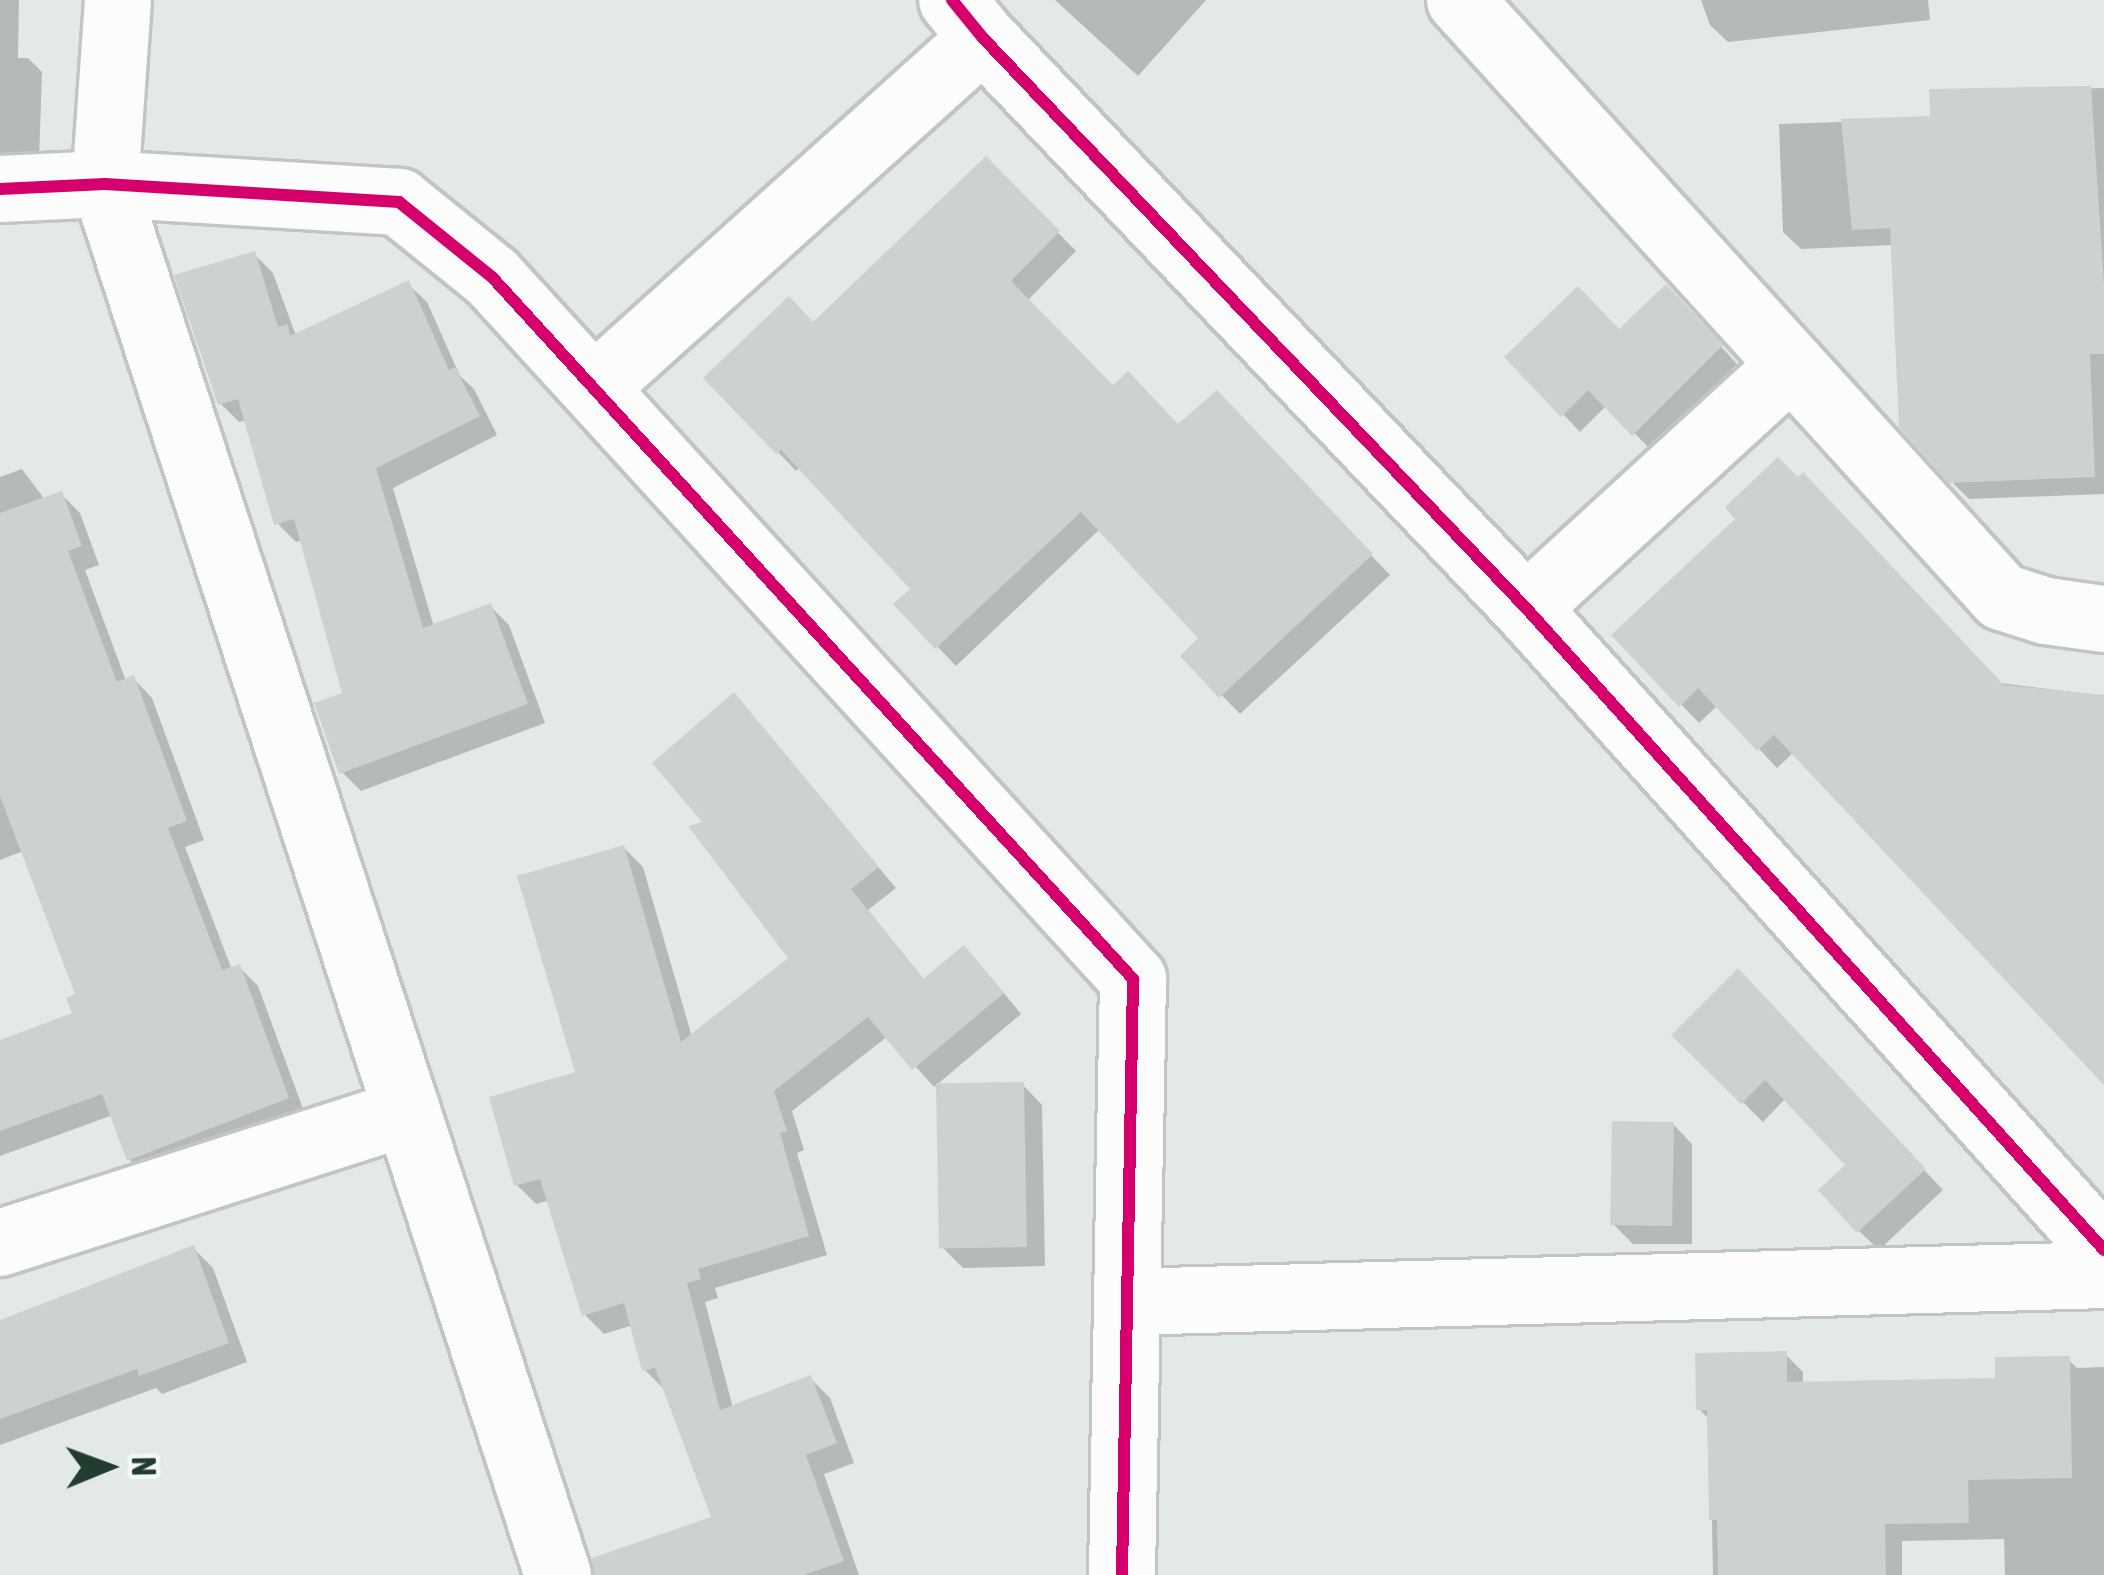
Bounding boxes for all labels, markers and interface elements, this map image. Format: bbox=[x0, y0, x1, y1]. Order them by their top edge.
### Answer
north arrow bbox=[48, 1407, 168, 1527]
text: N bbox=[125, 1456, 163, 1476]

